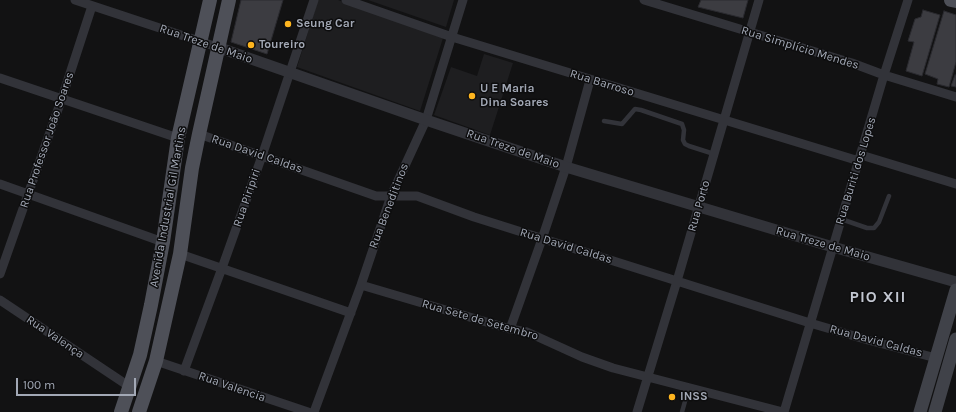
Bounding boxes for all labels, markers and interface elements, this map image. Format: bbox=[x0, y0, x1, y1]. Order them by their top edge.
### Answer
place label: Seung Car bbox=[296, 17, 354, 31]
marker: Seung Car bbox=[283, 19, 293, 29]
street label: Rua Treze de Maio bbox=[158, 21, 254, 67]
street label: Rua Simplício Mendes bbox=[739, 23, 861, 73]
place label: Toureiro bbox=[259, 38, 305, 52]
marker: Toureiro bbox=[246, 40, 256, 50]
street label: Rua Barroso bbox=[568, 66, 636, 100]
street label: Rua Professor João Soares bbox=[17, 70, 77, 210]
place label: U E Maria Dina Soares bbox=[480, 82, 549, 110]
marker: U E Maria Dina Soares bbox=[467, 91, 477, 101]
street label: Rua Buriti dos Lopes bbox=[833, 115, 879, 227]
street label: Avenida Industrial Gil Martins bbox=[147, 125, 189, 289]
street label: Rua Treze de Maio bbox=[465, 126, 561, 172]
street label: Rua David Caldas bbox=[210, 132, 304, 176]
street label: Rua Beneditinos bbox=[366, 161, 412, 251]
street label: Rua Piripiri bbox=[230, 167, 264, 229]
street label: Rua Porto bbox=[685, 179, 713, 233]
street label: Rua Treze de Maio bbox=[774, 224, 872, 264]
street label: Rua David Caldas bbox=[518, 225, 614, 267]
district label: PIO XII bbox=[850, 287, 906, 307]
street label: Rua Sete de Setembro bbox=[420, 296, 540, 344]
street label: Rua Valença bbox=[23, 312, 87, 362]
street label: Rua David Caldas bbox=[828, 322, 924, 360]
street label: Rua Valencia bbox=[196, 369, 268, 405]
scale bar bbox=[18, 370, 138, 396]
text: 100 m bbox=[23, 378, 55, 392]
place label: INSS bbox=[680, 390, 708, 404]
marker: INSS bbox=[667, 392, 677, 402]

